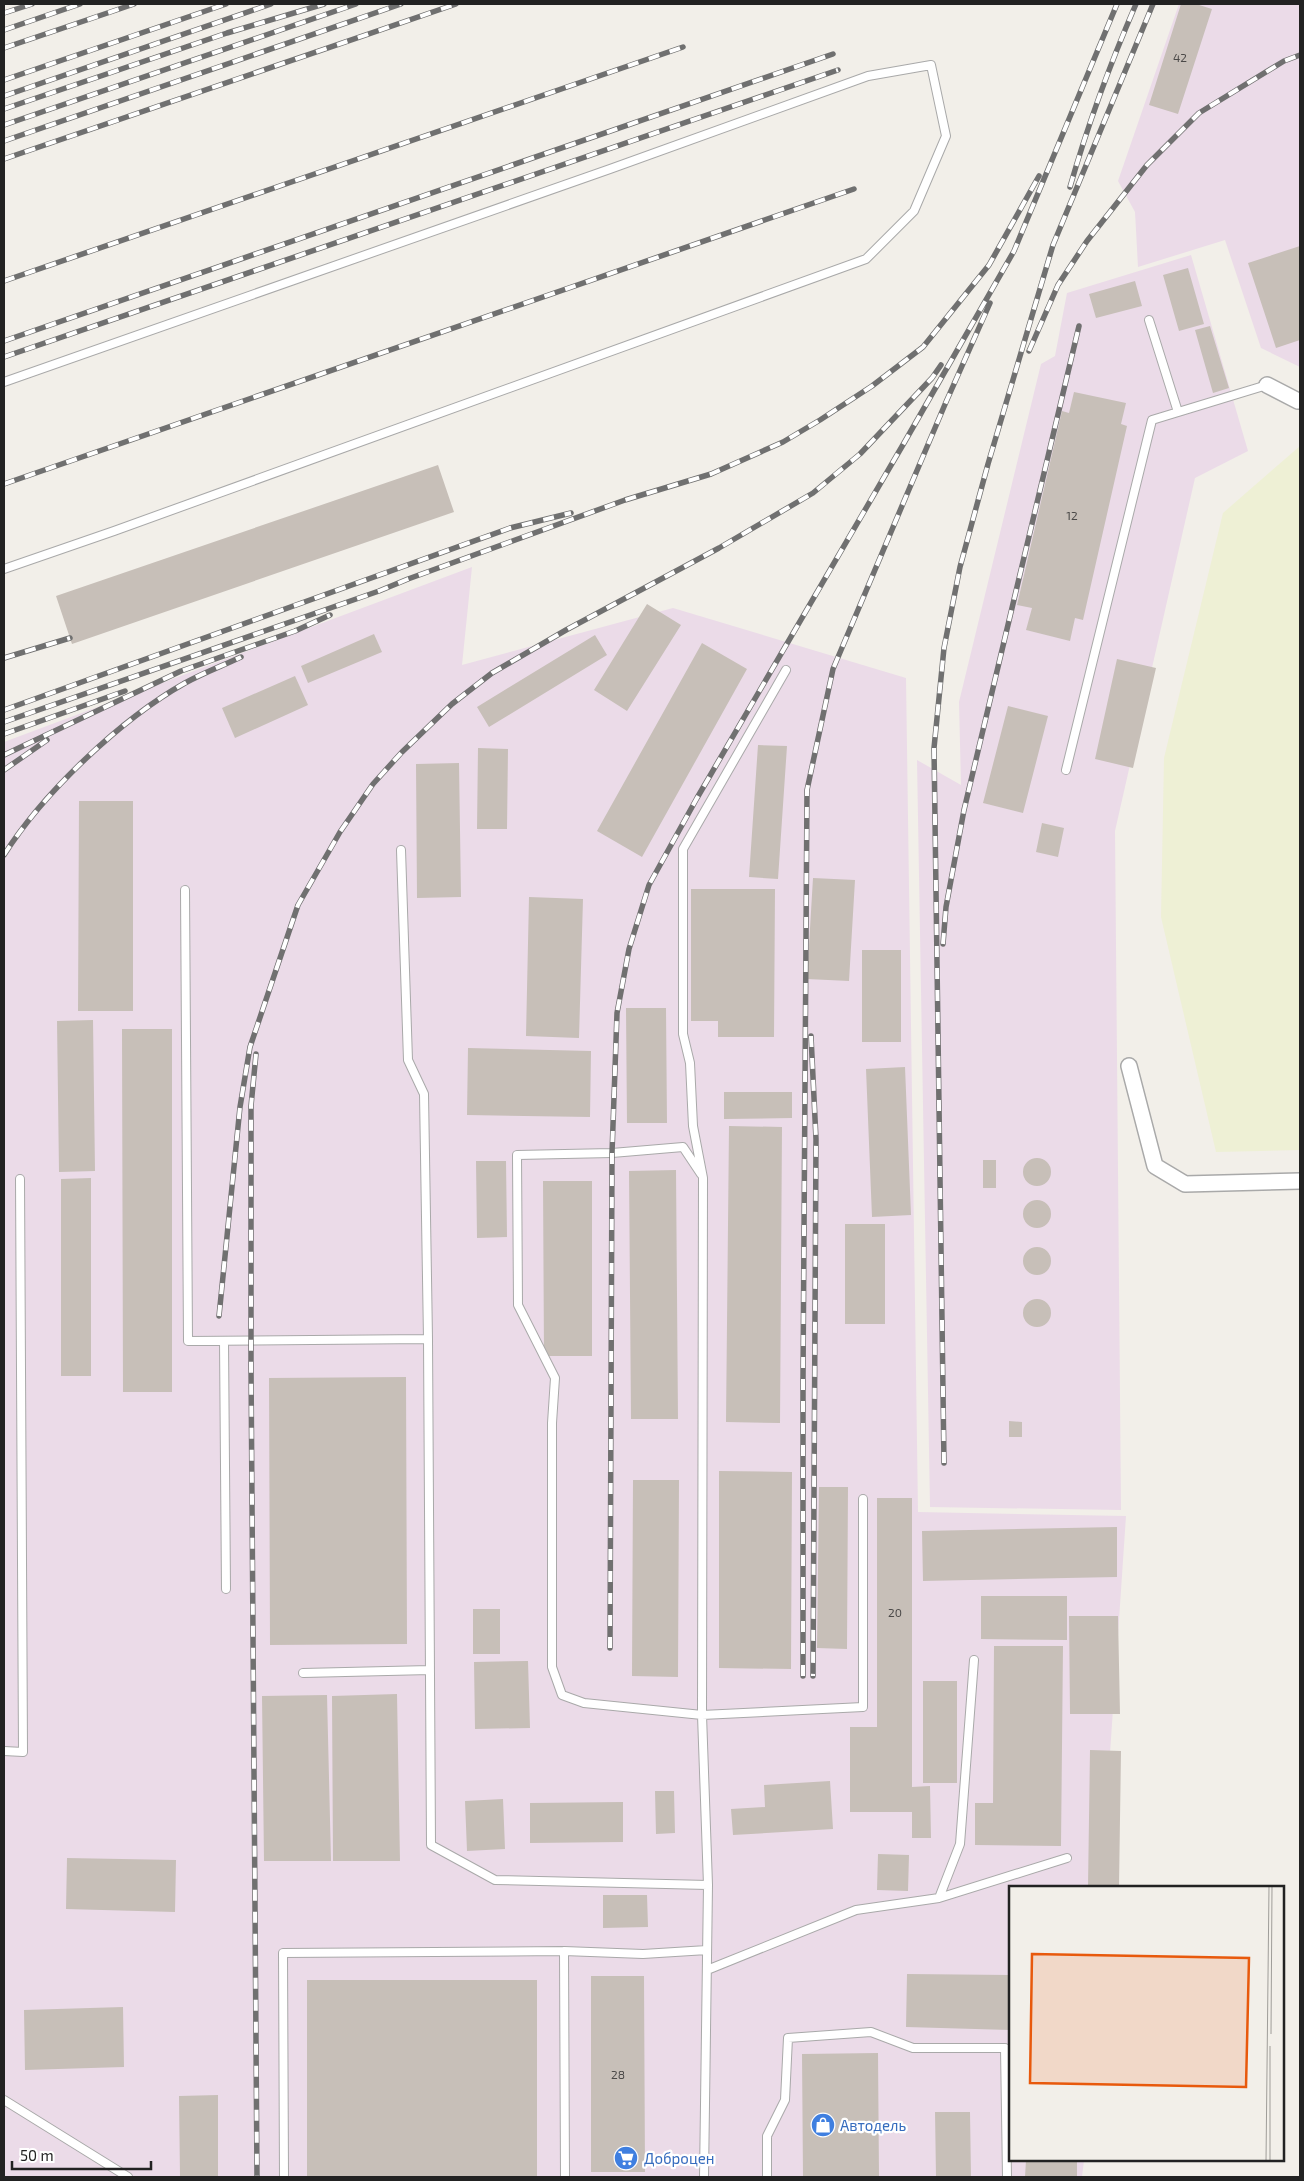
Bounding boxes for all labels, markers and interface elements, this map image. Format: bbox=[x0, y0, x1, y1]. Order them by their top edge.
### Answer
house number: 42 bbox=[1173, 50, 1187, 64]
house number: 12 bbox=[1066, 508, 1078, 522]
house number: 20 bbox=[888, 1605, 902, 1619]
inset map bbox=[1009, 1886, 1284, 2161]
house number: 28 bbox=[611, 2067, 625, 2081]
shop icon: Автодель bbox=[810, 2112, 836, 2138]
place label: Автодель bbox=[840, 2116, 906, 2134]
scale bar bbox=[12, 2138, 151, 2170]
supermarket icon: Доброцен bbox=[613, 2145, 639, 2171]
text: 50 m bbox=[20, 2146, 54, 2164]
place label: Доброцен bbox=[644, 2149, 715, 2167]

